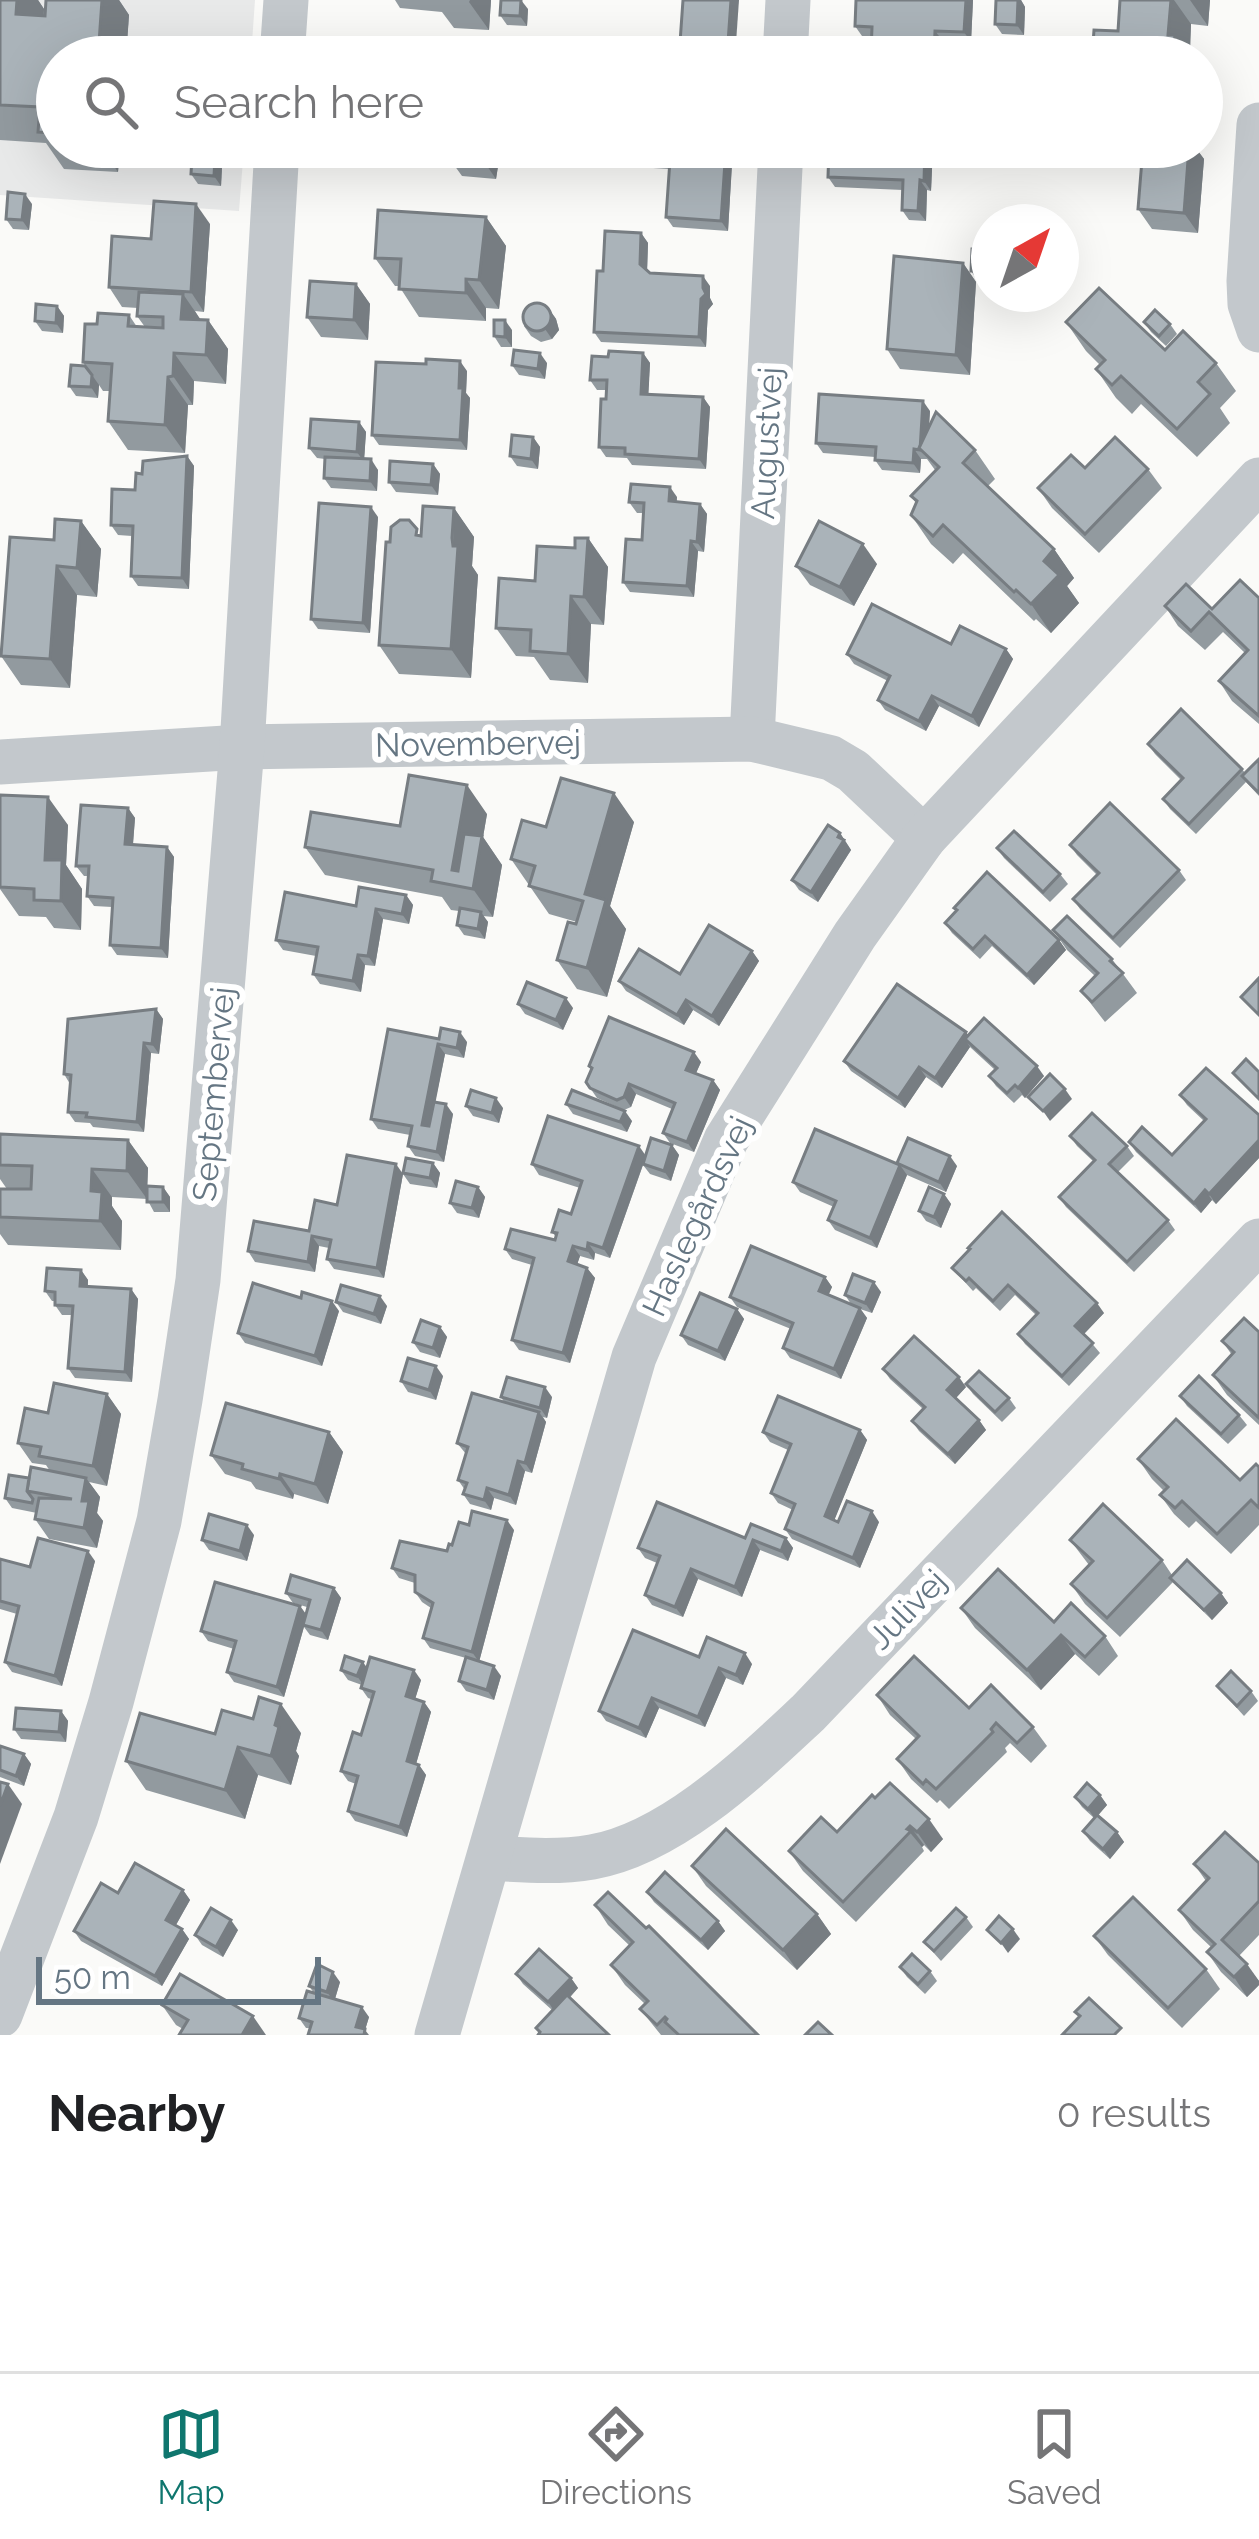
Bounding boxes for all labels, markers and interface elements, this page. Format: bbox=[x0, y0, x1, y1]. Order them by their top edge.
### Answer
search box bbox=[36, 36, 1223, 168]
icon: search bbox=[78, 69, 144, 135]
text: Search here bbox=[174, 76, 424, 129]
north arrow bbox=[971, 204, 1079, 312]
street label: Augustvej bbox=[743, 366, 790, 520]
street label: Novembervej bbox=[375, 722, 581, 765]
street label: Septembervej bbox=[185, 985, 242, 1203]
street label: Haslegårdsvej bbox=[634, 1110, 761, 1322]
street label: Julivej bbox=[860, 1562, 954, 1657]
scale bar bbox=[36, 1951, 321, 2004]
text: 50 m bbox=[54, 1958, 131, 1997]
text: Nearby bbox=[48, 2083, 225, 2143]
text: 0 results bbox=[1057, 2090, 1211, 2136]
tab: Map bbox=[158, 2401, 225, 2512]
tab: Directions bbox=[540, 2401, 692, 2512]
tab: Saved bbox=[1007, 2401, 1101, 2512]

